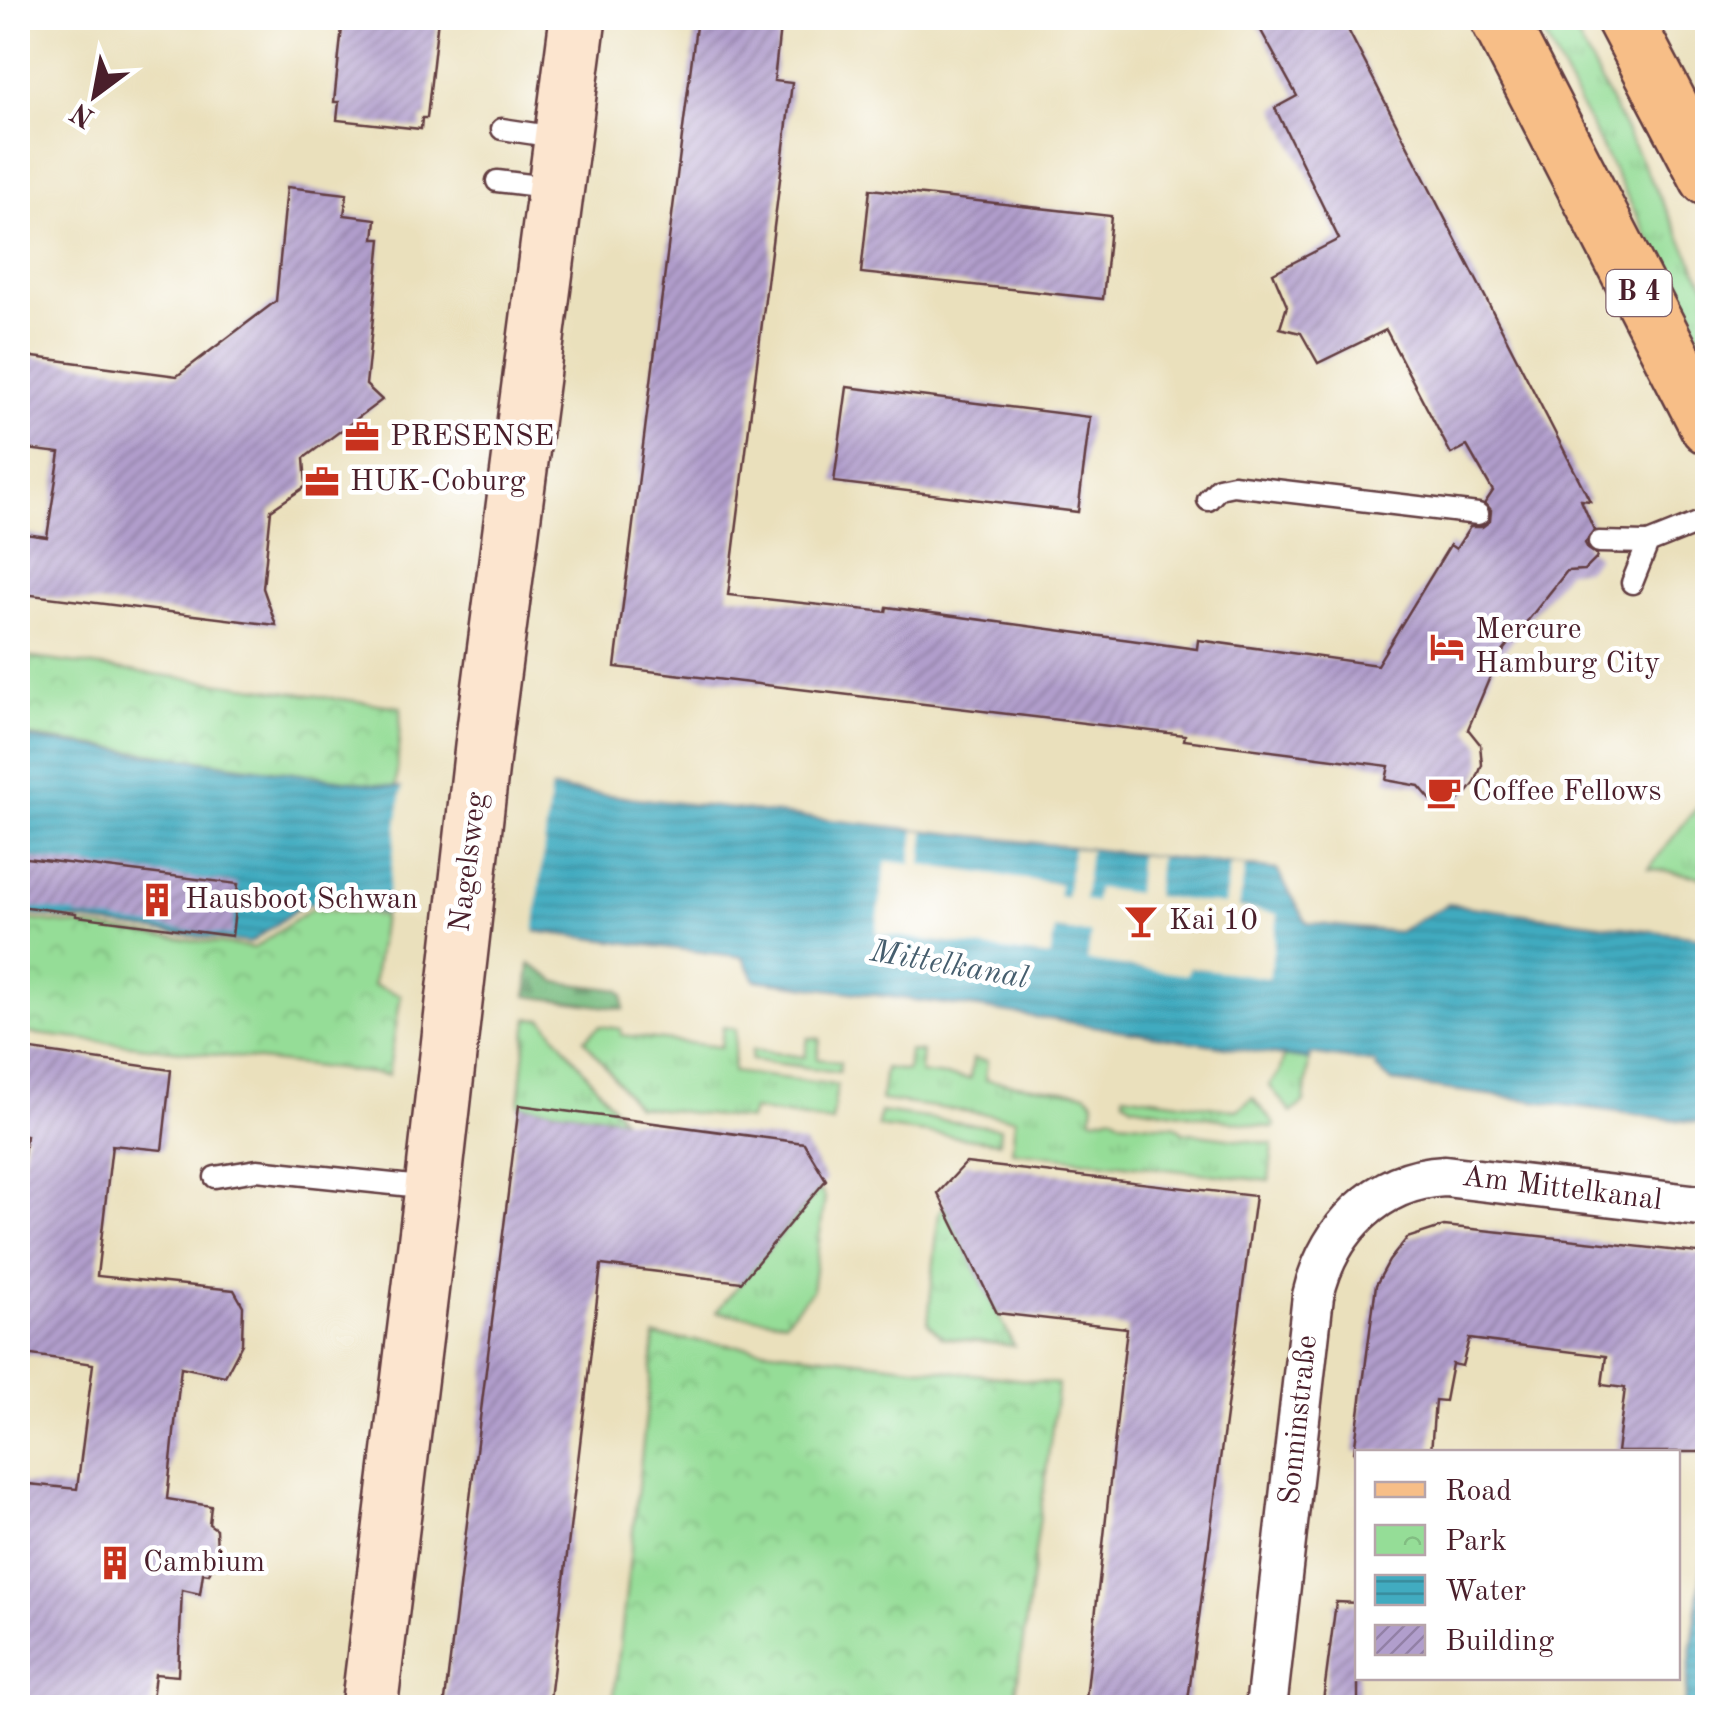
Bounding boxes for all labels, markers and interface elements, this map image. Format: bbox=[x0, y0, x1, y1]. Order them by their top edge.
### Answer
north arrow bbox=[45, 45, 145, 145]
text: N bbox=[66, 96, 100, 131]
road number: B 4 bbox=[1606, 270, 1672, 316]
office icon: PRESENSE bbox=[343, 418, 381, 456]
place label: PRESENSE bbox=[390, 422, 554, 452]
office icon: HUK-Coburg bbox=[303, 463, 341, 501]
place label: HUK-Coburg bbox=[350, 467, 526, 497]
place label: Mercure Hamburg City bbox=[1475, 615, 1660, 679]
hotel icon: Mercure Hamburg City bbox=[1428, 628, 1466, 666]
cafe icon: Coffee Fellows bbox=[1425, 773, 1463, 811]
place label: Coffee Fellows bbox=[1472, 777, 1662, 807]
street label: Nagelsweg bbox=[446, 790, 492, 934]
building icon: Hausboot Schwan bbox=[138, 881, 176, 919]
place label: Hausboot Schwan bbox=[185, 885, 418, 915]
bar icon: Kai 10 bbox=[1122, 902, 1160, 940]
place label: Kai 10 bbox=[1169, 906, 1258, 936]
water label: Mittelkanal bbox=[867, 936, 1031, 996]
street label: Am Mittelkanal bbox=[1461, 1162, 1663, 1216]
street label: Sonninstraße bbox=[1275, 1334, 1323, 1506]
legend bbox=[1355, 1450, 1680, 1680]
text: Road bbox=[1445, 1477, 1512, 1507]
text: Park bbox=[1445, 1527, 1507, 1557]
building icon: Cambium bbox=[96, 1544, 134, 1582]
place label: Cambium bbox=[143, 1548, 265, 1578]
text: Water bbox=[1445, 1577, 1526, 1607]
text: Building bbox=[1445, 1627, 1554, 1657]

